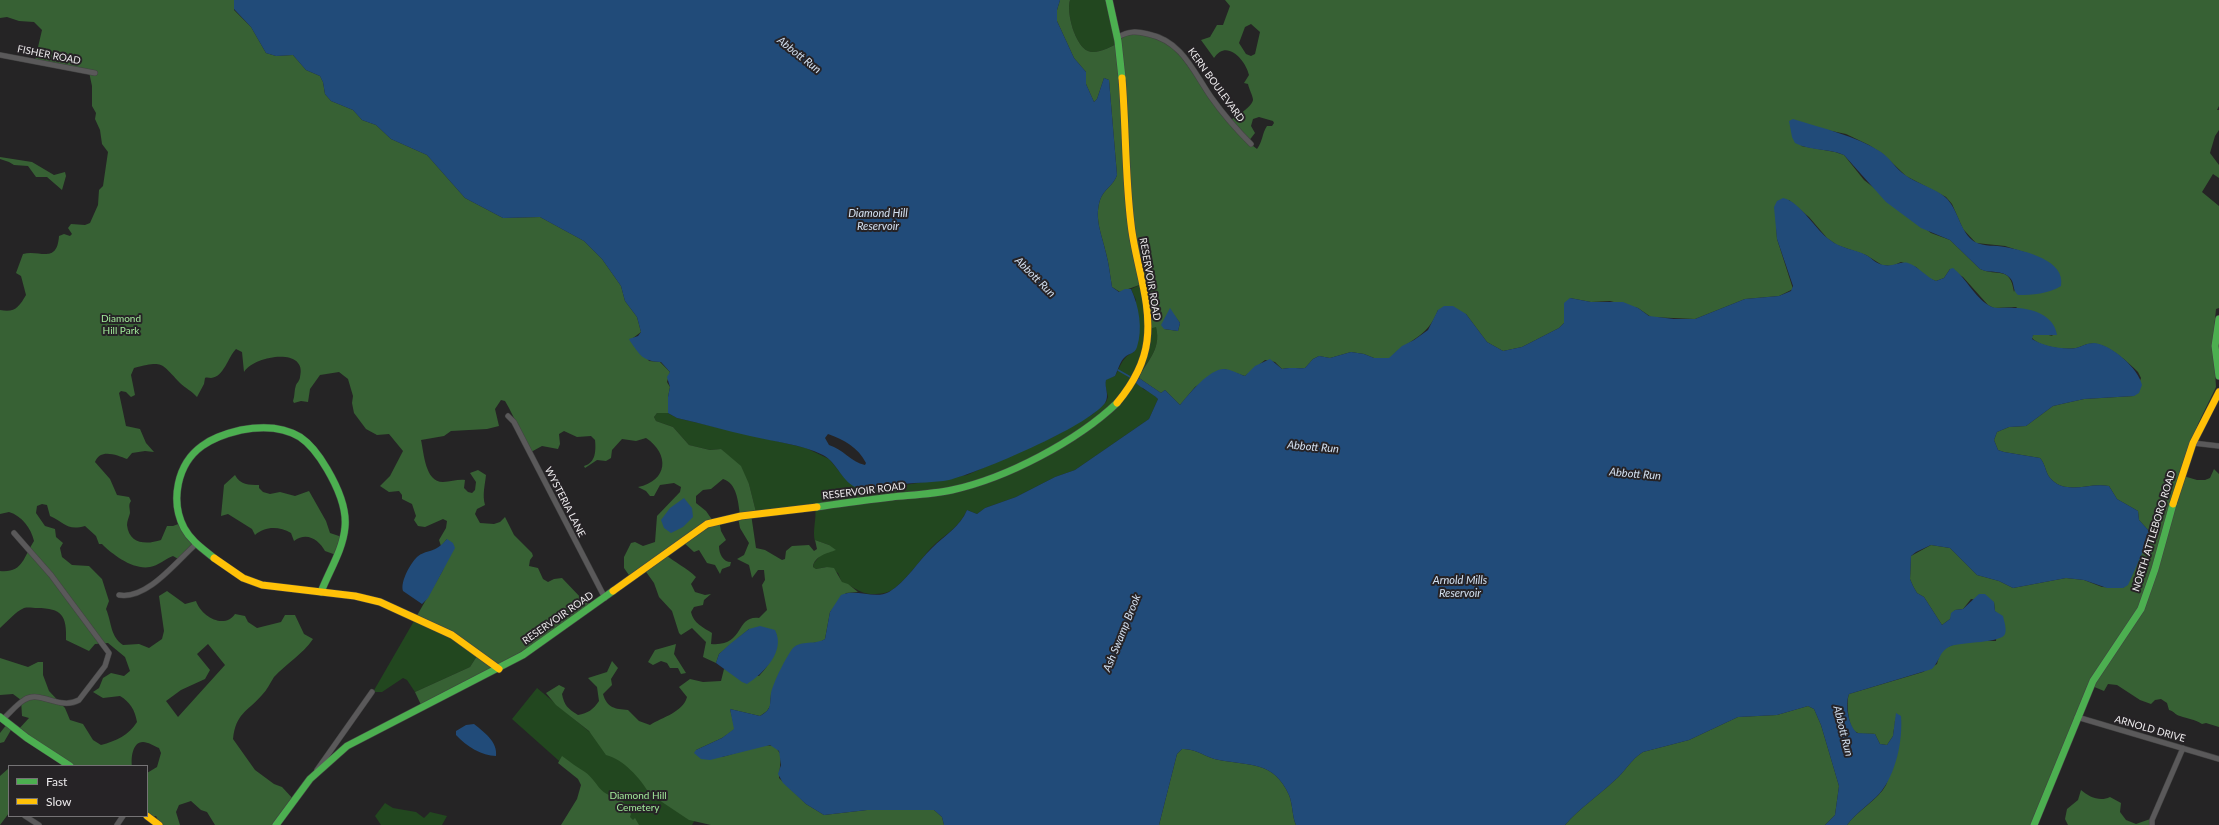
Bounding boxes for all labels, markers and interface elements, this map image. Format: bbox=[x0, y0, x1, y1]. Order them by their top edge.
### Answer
water label: Abbott Run bbox=[775, 34, 823, 76]
street label: FISHER ROAD bbox=[16, 43, 82, 67]
street label: KERN BOULEVARD bbox=[1185, 46, 1247, 124]
water label: Diamond Hill Reservoir bbox=[848, 206, 908, 232]
street label: RESERVOIR ROAD bbox=[1137, 237, 1163, 321]
water label: Abbott Run bbox=[1012, 254, 1058, 300]
park label: Diamond Hill Park bbox=[101, 313, 141, 336]
water label: Abbott Run bbox=[1287, 438, 1339, 456]
street label: WYSTERIA LANE bbox=[542, 465, 588, 539]
water label: Abbott Run bbox=[1609, 465, 1661, 483]
street label: NORTH ATTLEBORO ROAD bbox=[2130, 469, 2178, 593]
street label: RESERVOIR ROAD bbox=[822, 480, 906, 502]
water label: Arnold Mills Reservoir bbox=[1433, 573, 1487, 599]
street label: RESERVOIR ROAD bbox=[520, 589, 596, 647]
water label: Ash Swamp Brook bbox=[1100, 592, 1144, 674]
water label: Abbott Run bbox=[1830, 704, 1856, 758]
street label: ARNOLD DRIVE bbox=[2113, 713, 2187, 745]
legend bbox=[8, 765, 148, 817]
text: Fast bbox=[46, 774, 67, 789]
park label: Diamond Hill Cemetery bbox=[609, 790, 667, 814]
text: Slow bbox=[46, 794, 71, 809]

